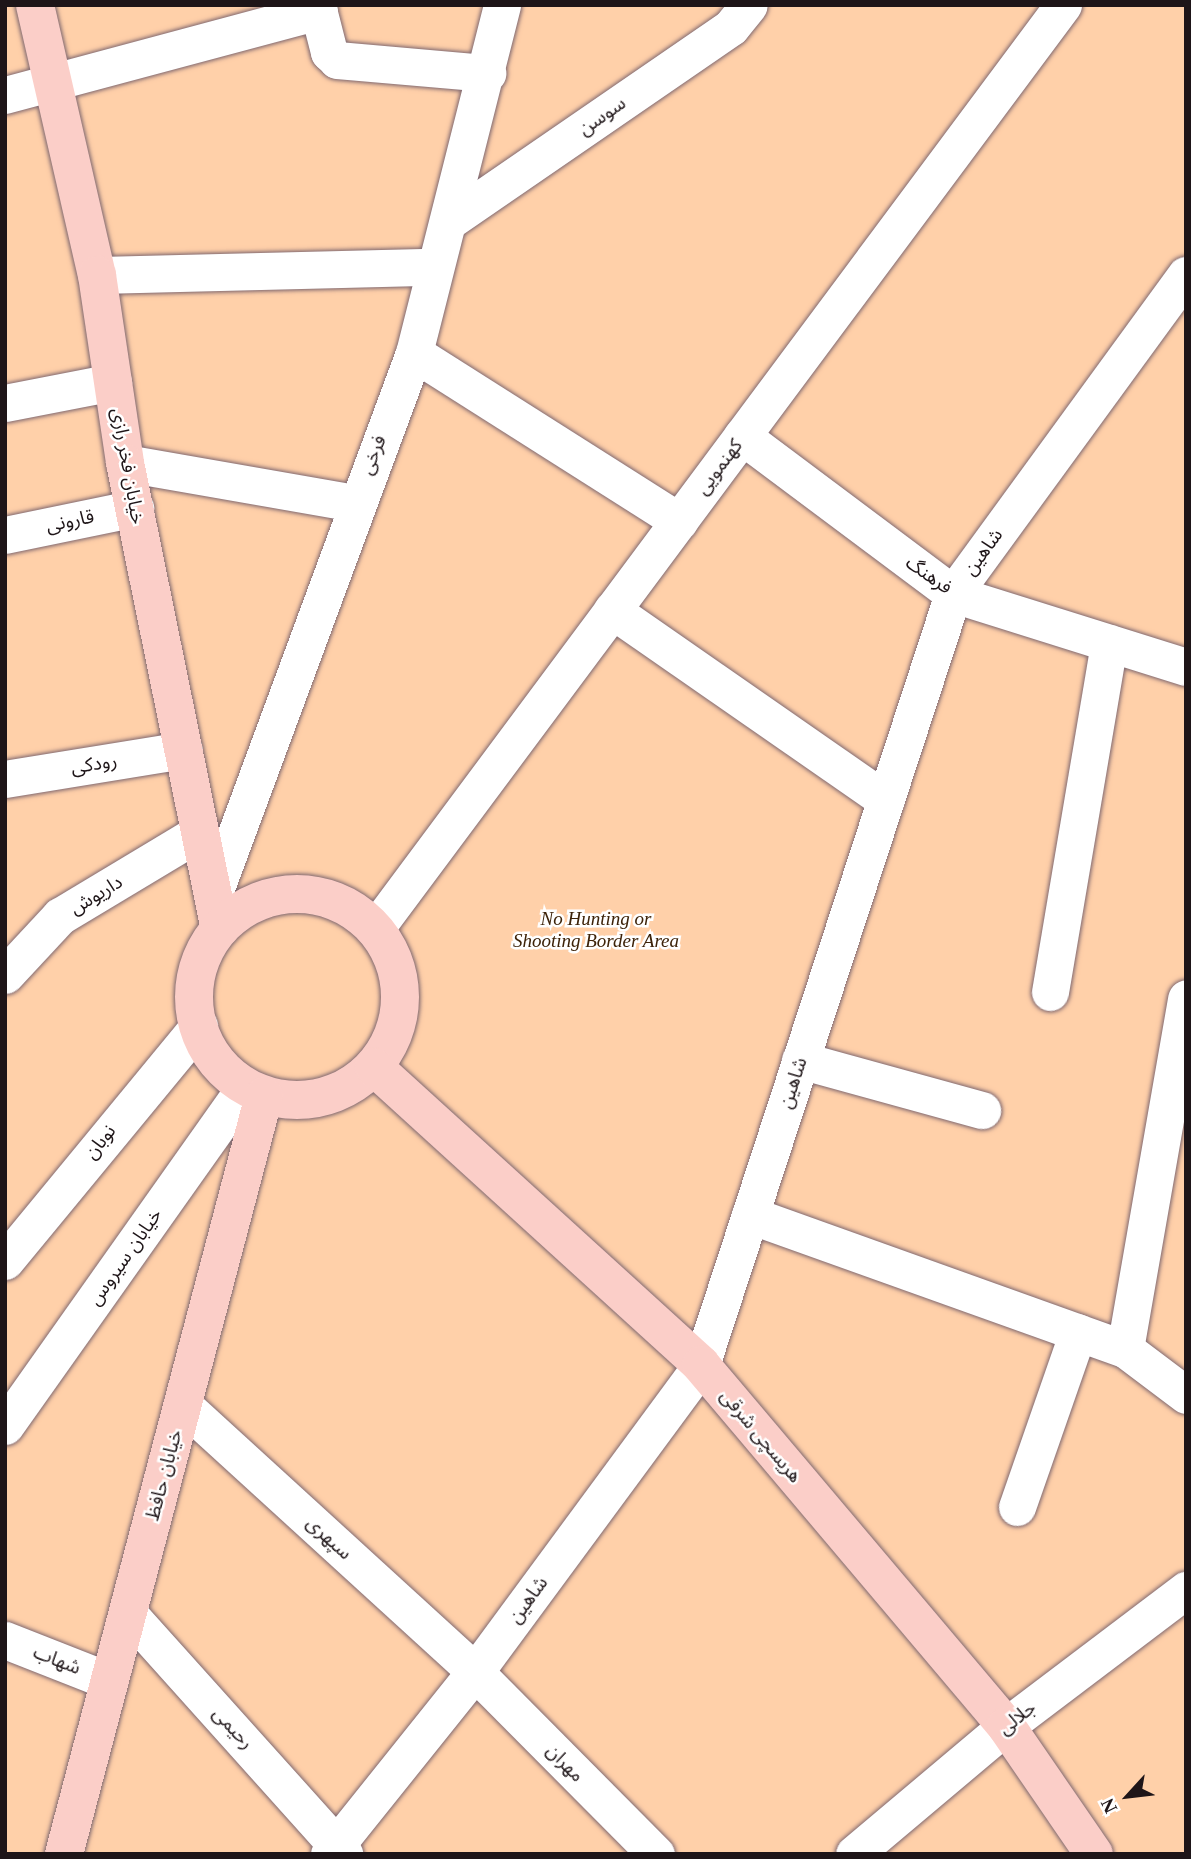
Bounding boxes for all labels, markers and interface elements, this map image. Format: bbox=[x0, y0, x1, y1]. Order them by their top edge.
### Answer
street label: سوسن bbox=[574, 92, 630, 140]
street label: خیابان فخر رازی bbox=[107, 406, 149, 526]
street label: فرخی bbox=[355, 432, 391, 478]
street label: کهنمویی bbox=[691, 435, 747, 499]
street label: قارونی bbox=[44, 505, 96, 537]
street label: شاهین bbox=[958, 524, 1008, 580]
street label: فرهنگ bbox=[901, 551, 957, 599]
street label: رودکی bbox=[69, 749, 119, 779]
street label: داریوش bbox=[65, 870, 127, 920]
park label: No Hunting or Shooting Border Area bbox=[513, 908, 679, 952]
street label: شاهین bbox=[774, 1055, 812, 1111]
street label: نوبان bbox=[79, 1120, 121, 1164]
street label: خیابان سیروس bbox=[83, 1204, 167, 1310]
street label: هریسچی شرقی bbox=[715, 1385, 807, 1487]
street label: خیابان حافظ bbox=[141, 1427, 187, 1523]
street label: سپهری bbox=[301, 1512, 357, 1564]
street label: شاهین bbox=[503, 1572, 553, 1628]
street label: شهاب bbox=[30, 1641, 84, 1679]
street label: جلالی bbox=[994, 1696, 1040, 1740]
street label: رحیمی bbox=[208, 1702, 258, 1754]
street label: مهران bbox=[541, 1739, 589, 1787]
north arrow bbox=[1093, 1761, 1163, 1831]
text: N bbox=[1096, 1795, 1121, 1817]

